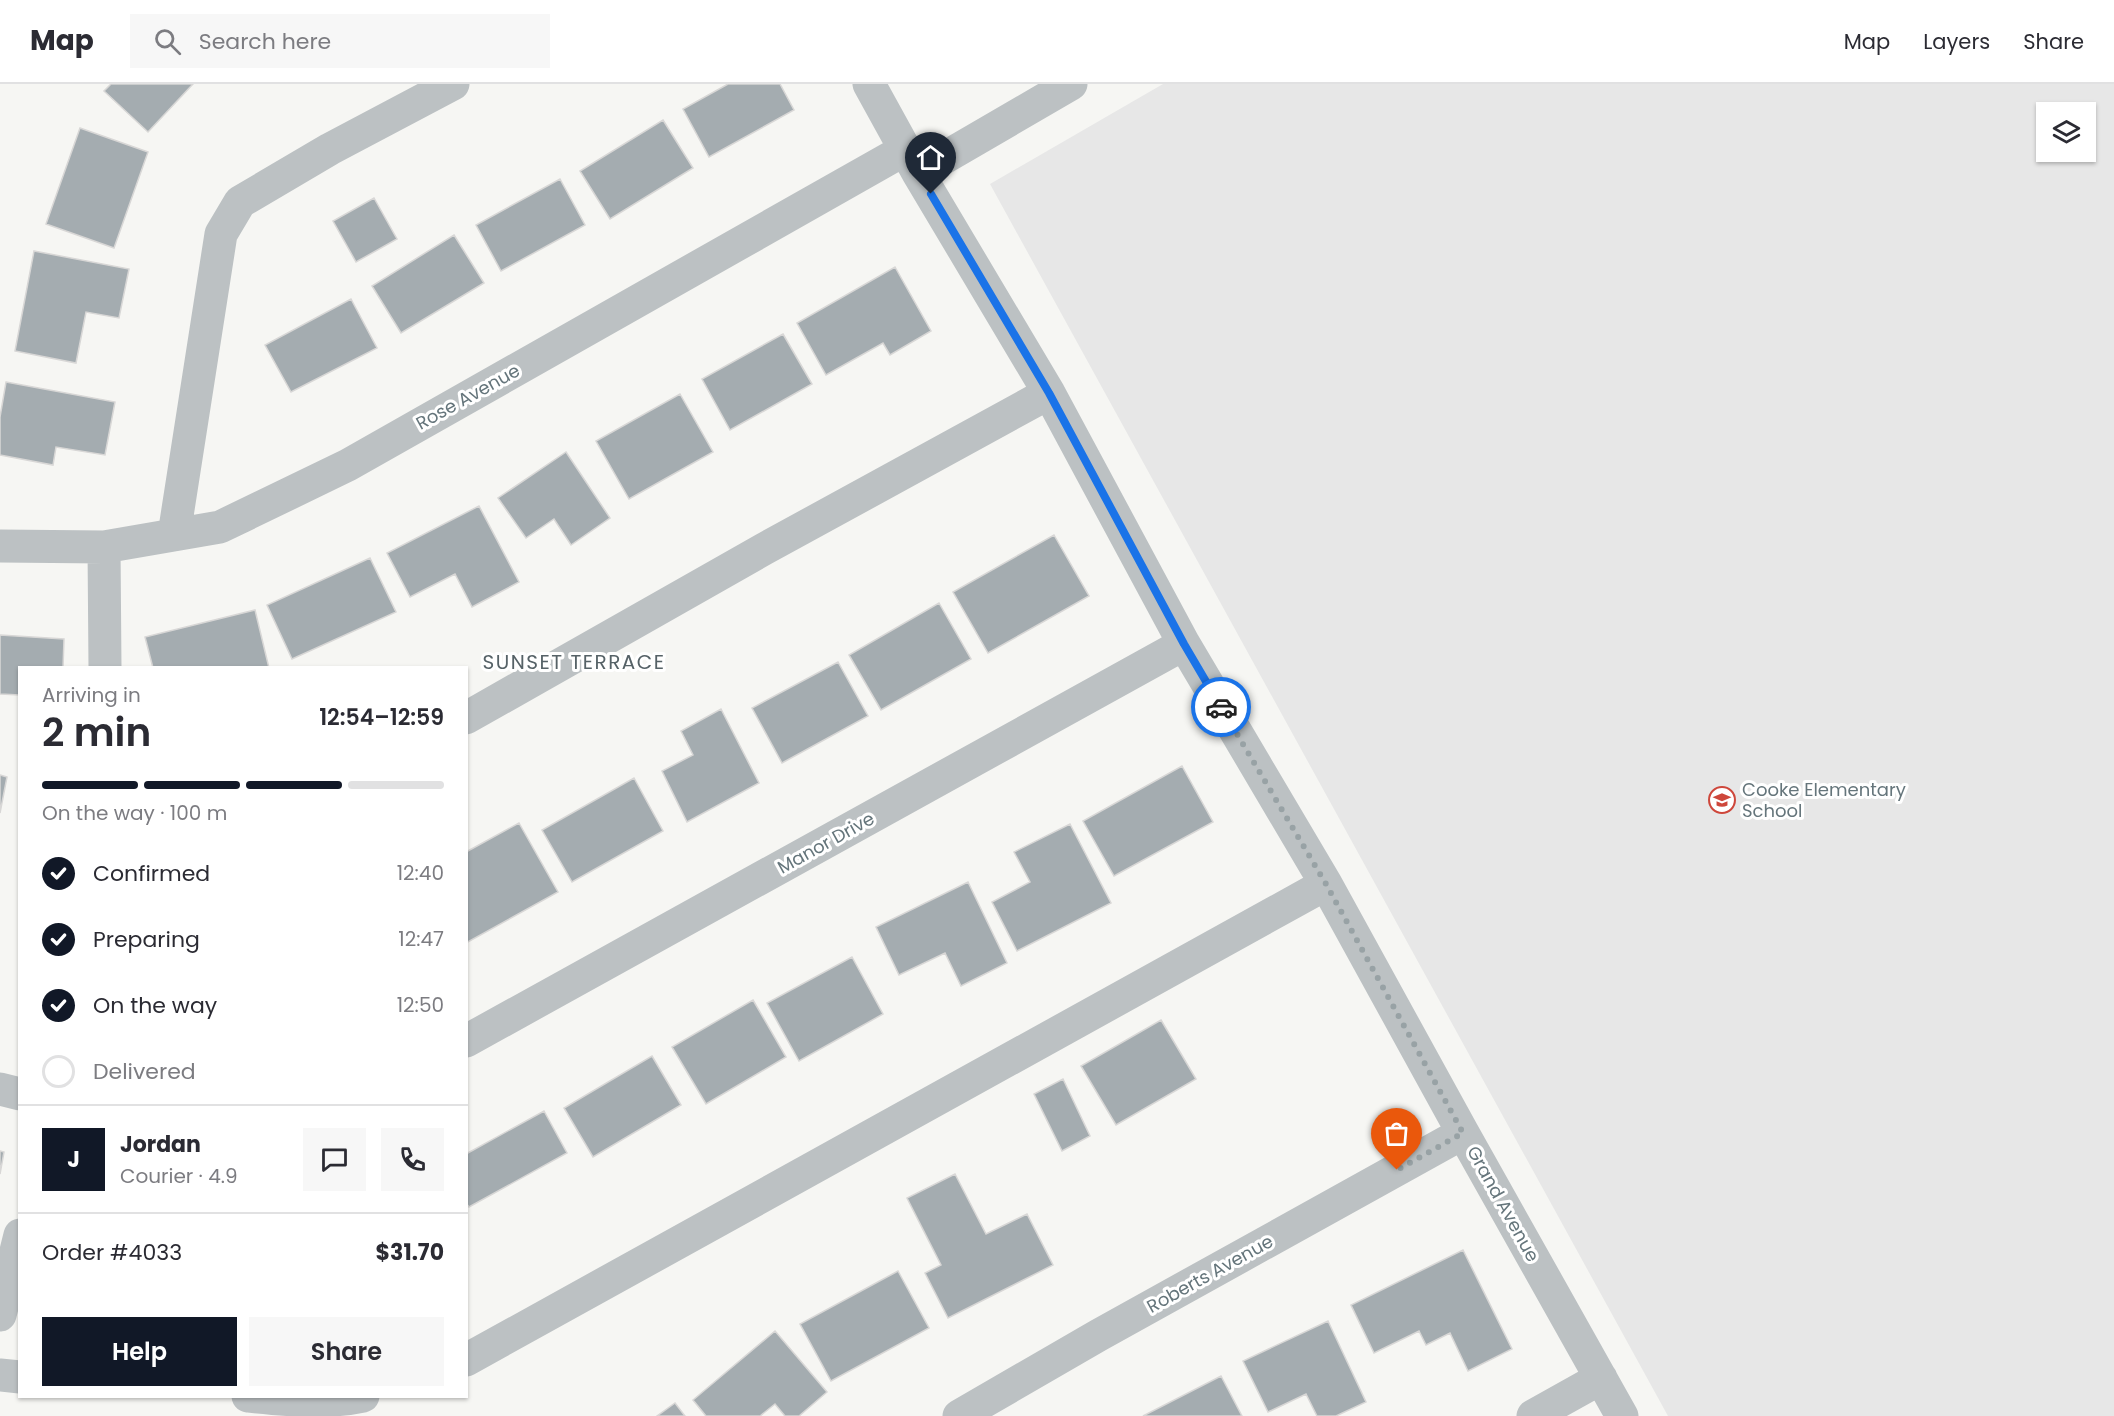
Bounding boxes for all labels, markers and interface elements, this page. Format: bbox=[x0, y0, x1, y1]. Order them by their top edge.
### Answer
search box bbox=[130, 14, 550, 68]
text: Map bbox=[30, 21, 94, 60]
icon: search bbox=[151, 25, 184, 58]
text: Search here bbox=[199, 26, 331, 57]
text: Map bbox=[1844, 27, 1890, 56]
text: Layers bbox=[1923, 27, 1990, 56]
text: Share bbox=[2023, 27, 2084, 56]
map controls bbox=[2036, 102, 2096, 162]
button: layers bbox=[2036, 102, 2096, 162]
pin bbox=[905, 132, 956, 194]
icon: home bbox=[914, 141, 947, 174]
street label: Rose Avenue bbox=[411, 358, 524, 435]
district label: SUNSET TERRACE bbox=[482, 648, 666, 676]
courier bbox=[1191, 677, 1251, 737]
text: Arriving in bbox=[42, 681, 141, 709]
icon: car bbox=[1205, 691, 1238, 724]
text: 12:54–12:59 bbox=[319, 702, 444, 733]
text: 2 min bbox=[42, 705, 151, 760]
place label: Cooke Elementary School bbox=[1742, 777, 1906, 823]
school or university icon: Cooke Elementary School bbox=[1707, 785, 1737, 815]
text: On the way · 100 m bbox=[42, 799, 227, 827]
street label: Manor Drive bbox=[773, 806, 879, 880]
icon: check bbox=[42, 857, 75, 890]
text: Confirmed bbox=[93, 858, 210, 889]
text: 12:40 bbox=[397, 859, 444, 887]
icon: check bbox=[42, 923, 75, 956]
text: Preparing bbox=[93, 924, 200, 955]
text: 12:47 bbox=[398, 925, 444, 953]
icon: check bbox=[42, 989, 75, 1022]
text: On the way bbox=[93, 990, 217, 1021]
text: 12:50 bbox=[397, 991, 444, 1019]
text: Delivered bbox=[93, 1056, 196, 1087]
pin bbox=[1371, 1108, 1422, 1170]
icon: bag bbox=[1380, 1117, 1413, 1150]
button: chat bbox=[303, 1128, 366, 1191]
button: phone bbox=[381, 1128, 444, 1191]
text: Jordan bbox=[120, 1129, 201, 1160]
street label: Grand Avenue bbox=[1461, 1141, 1546, 1266]
text: J bbox=[67, 1144, 80, 1175]
text: Courier · 4.9 bbox=[120, 1162, 238, 1190]
street label: Roberts Avenue bbox=[1142, 1228, 1277, 1319]
text: Order #4033 bbox=[42, 1237, 182, 1268]
text: $31.70 bbox=[376, 1237, 444, 1268]
button: Help bbox=[42, 1317, 237, 1386]
button: Share bbox=[249, 1317, 444, 1386]

